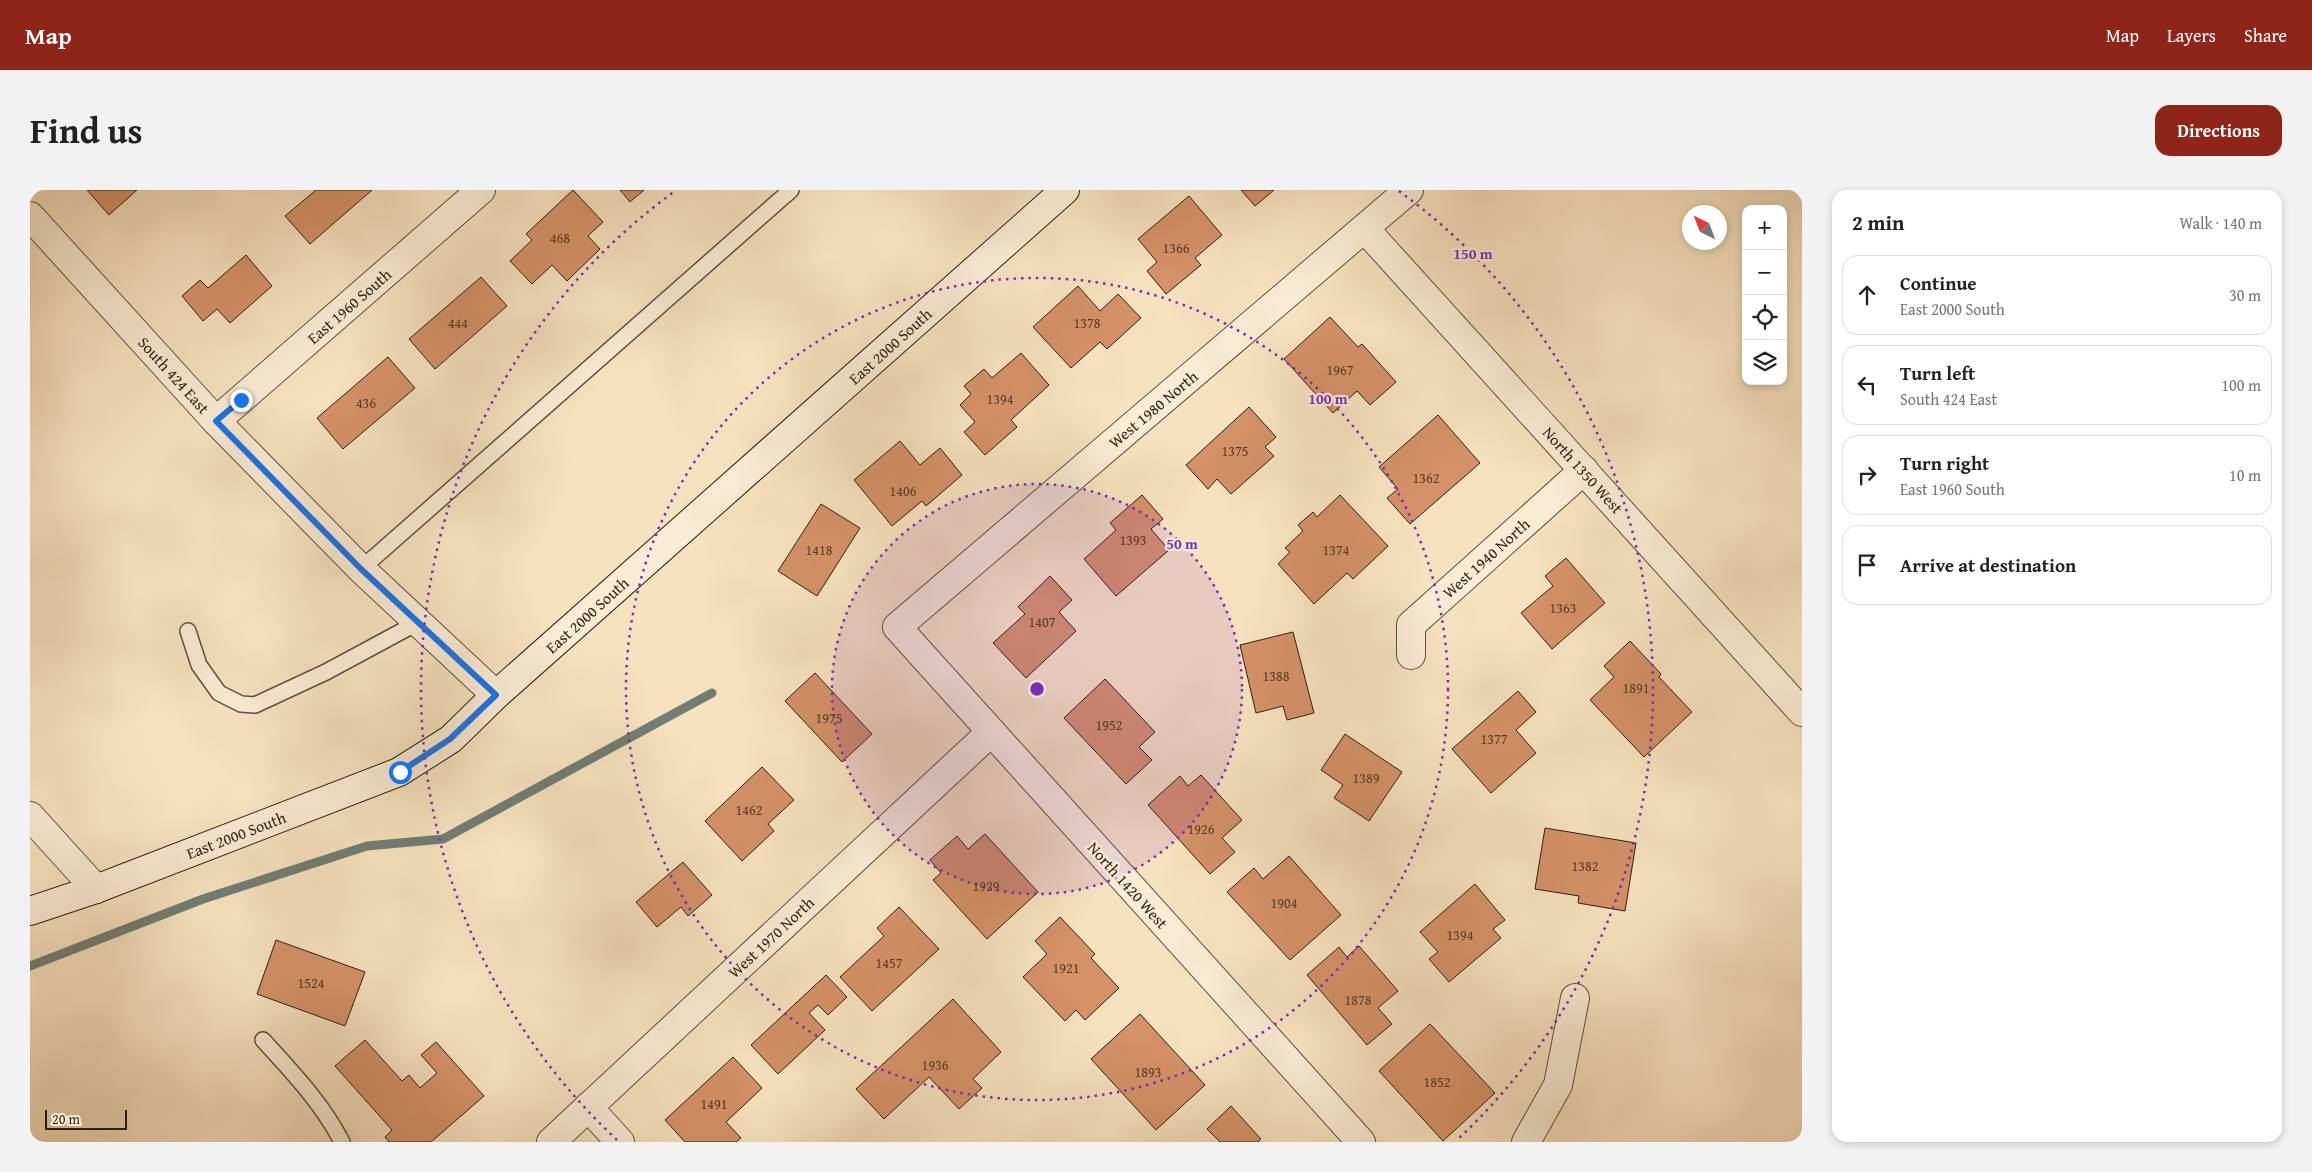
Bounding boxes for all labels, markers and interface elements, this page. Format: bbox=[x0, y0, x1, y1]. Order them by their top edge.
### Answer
text: Map bbox=[25, 18, 72, 53]
text: Map bbox=[2106, 22, 2139, 49]
text: Layers bbox=[2167, 22, 2216, 49]
text: Share bbox=[2244, 22, 2287, 49]
text: Find us bbox=[30, 105, 143, 156]
button: Directions bbox=[2155, 105, 2282, 156]
north arrow bbox=[1682, 205, 1727, 250]
map controls bbox=[1742, 205, 1787, 385]
button: + bbox=[1742, 205, 1787, 250]
text: 2 min bbox=[1852, 207, 1904, 238]
text: Walk · 140 m bbox=[2179, 211, 2262, 235]
house number: 468 bbox=[550, 228, 570, 248]
house number: 1366 bbox=[1163, 238, 1190, 258]
text: 150 m bbox=[1453, 243, 1493, 264]
button: − bbox=[1742, 250, 1787, 295]
street label: East 1960 South bbox=[302, 263, 396, 349]
text: Continue bbox=[1900, 269, 1977, 297]
icon: ahead bbox=[1853, 281, 1881, 309]
text: 30 m bbox=[2229, 283, 2261, 307]
button: locate bbox=[1742, 295, 1787, 340]
text: East 2000 South bbox=[1900, 297, 2005, 321]
street label: East 2000 South bbox=[843, 302, 937, 390]
house number: 444 bbox=[448, 313, 468, 333]
house number: 1378 bbox=[1074, 313, 1101, 333]
street label: South 424 East bbox=[133, 331, 216, 419]
button: layers bbox=[1742, 340, 1787, 385]
text: Turn left bbox=[1900, 359, 1975, 387]
house number: 1967 bbox=[1327, 360, 1354, 380]
street label: West 1980 North bbox=[1103, 364, 1203, 454]
icon: left bbox=[1853, 371, 1881, 399]
text: 100 m bbox=[2221, 373, 2261, 397]
text: South 424 East bbox=[1900, 387, 1997, 411]
text: 100 m bbox=[1308, 388, 1348, 409]
route end bbox=[230, 389, 253, 412]
house number: 1394 bbox=[987, 389, 1014, 409]
house number: 436 bbox=[356, 393, 376, 413]
street label: North 1350 West bbox=[1537, 421, 1629, 519]
house number: 1375 bbox=[1222, 441, 1248, 461]
text: Turn right bbox=[1900, 449, 1989, 477]
icon: right bbox=[1853, 461, 1881, 489]
text: 10 m bbox=[2229, 463, 2261, 487]
house number: 1362 bbox=[1413, 468, 1439, 488]
text: East 1960 South bbox=[1900, 477, 2005, 501]
house number: 1406 bbox=[890, 481, 917, 501]
street label: West 1940 North bbox=[1437, 512, 1535, 604]
house number: 1393 bbox=[1120, 530, 1146, 550]
text: 50 m bbox=[1166, 533, 1198, 554]
house number: 1418 bbox=[806, 540, 833, 560]
house number: 1374 bbox=[1323, 540, 1350, 560]
icon: arrive bbox=[1853, 551, 1881, 579]
text: Arrive at destination bbox=[1900, 551, 2076, 579]
street label: East 2000 South bbox=[540, 571, 634, 659]
house number: 1363 bbox=[1550, 598, 1576, 618]
house number: 1407 bbox=[1029, 612, 1056, 632]
house number: 1388 bbox=[1263, 666, 1290, 686]
house number: 1891 bbox=[1623, 678, 1649, 698]
centre of rings bbox=[1028, 680, 1046, 698]
house number: 1975 bbox=[816, 708, 842, 728]
house number: 1952 bbox=[1096, 715, 1122, 735]
house number: 1377 bbox=[1481, 729, 1508, 749]
route start bbox=[389, 761, 412, 784]
house number: 1389 bbox=[1353, 768, 1380, 788]
house number: 1462 bbox=[736, 800, 762, 820]
street label: East 2000 South bbox=[183, 805, 289, 865]
house number: 1926 bbox=[1188, 819, 1215, 839]
street label: North 1420 West bbox=[1082, 836, 1174, 934]
house number: 1382 bbox=[1572, 856, 1598, 876]
house number: 1929 bbox=[973, 876, 1000, 896]
street label: West 1970 North bbox=[723, 891, 819, 983]
house number: 1904 bbox=[1271, 893, 1298, 913]
house number: 1394 bbox=[1447, 925, 1474, 945]
house number: 1457 bbox=[876, 953, 903, 973]
house number: 1921 bbox=[1053, 958, 1079, 978]
house number: 1524 bbox=[298, 973, 325, 993]
house number: 1878 bbox=[1345, 990, 1372, 1010]
house number: 1936 bbox=[922, 1055, 949, 1075]
house number: 1893 bbox=[1135, 1062, 1161, 1082]
house number: 1852 bbox=[1424, 1072, 1450, 1092]
house number: 1491 bbox=[701, 1094, 727, 1114]
scale bar bbox=[45, 1107, 128, 1130]
text: 20 m bbox=[52, 1109, 80, 1129]

